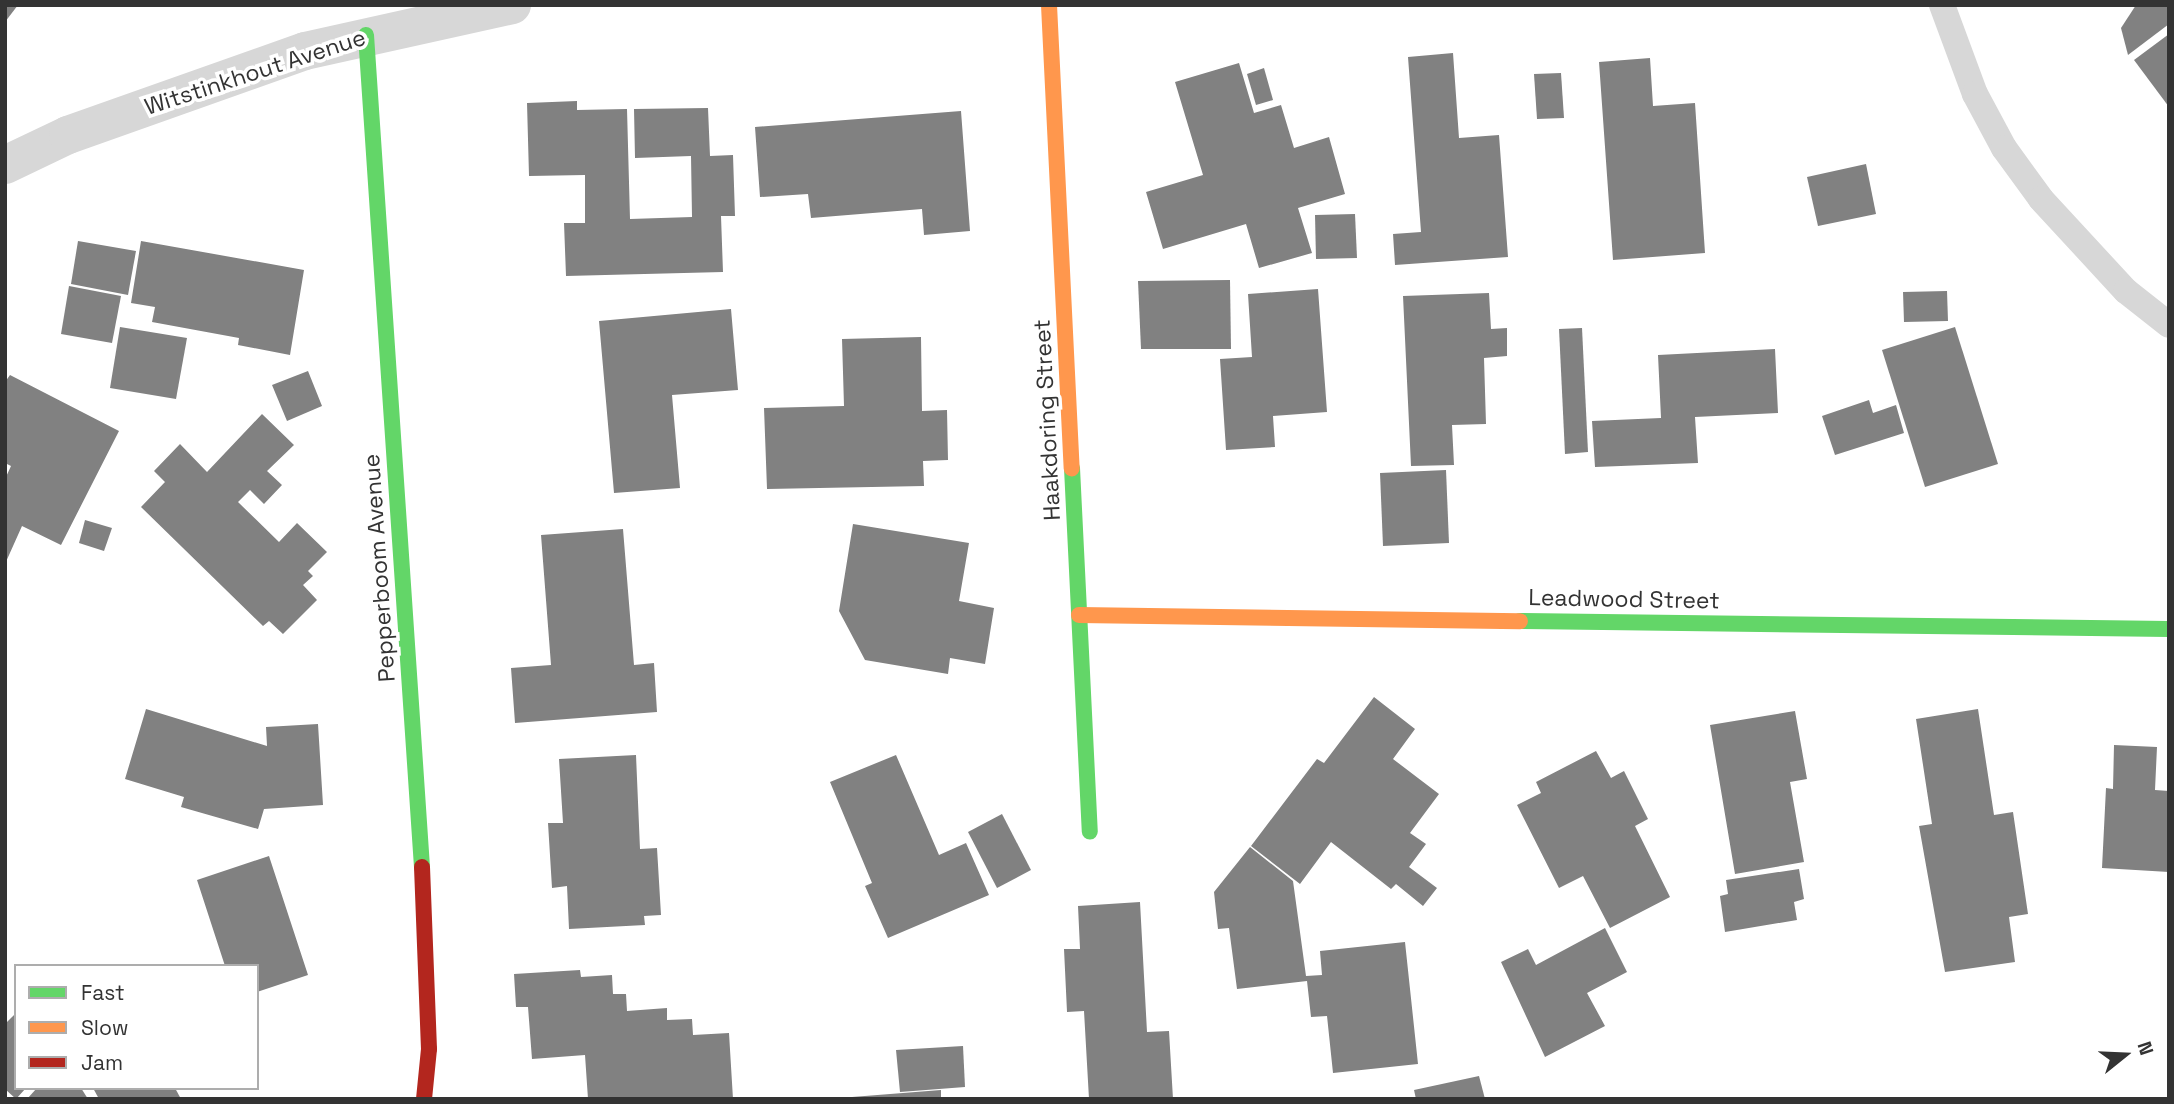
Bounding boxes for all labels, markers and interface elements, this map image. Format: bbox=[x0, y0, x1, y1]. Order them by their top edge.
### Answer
street label: Witstinkhout Avenue bbox=[141, 23, 369, 121]
street label: Haakdoring Street bbox=[1028, 319, 1066, 521]
street label: Pepperboom Avenue bbox=[357, 453, 401, 683]
street label: Leadwood Street bbox=[1528, 584, 1720, 614]
legend bbox=[14, 964, 259, 1090]
text: Fast bbox=[81, 979, 125, 1006]
text: Slow bbox=[81, 1014, 129, 1041]
north arrow bbox=[2090, 1020, 2160, 1090]
text: N bbox=[2132, 1038, 2159, 1058]
text: Jam bbox=[81, 1049, 123, 1076]

